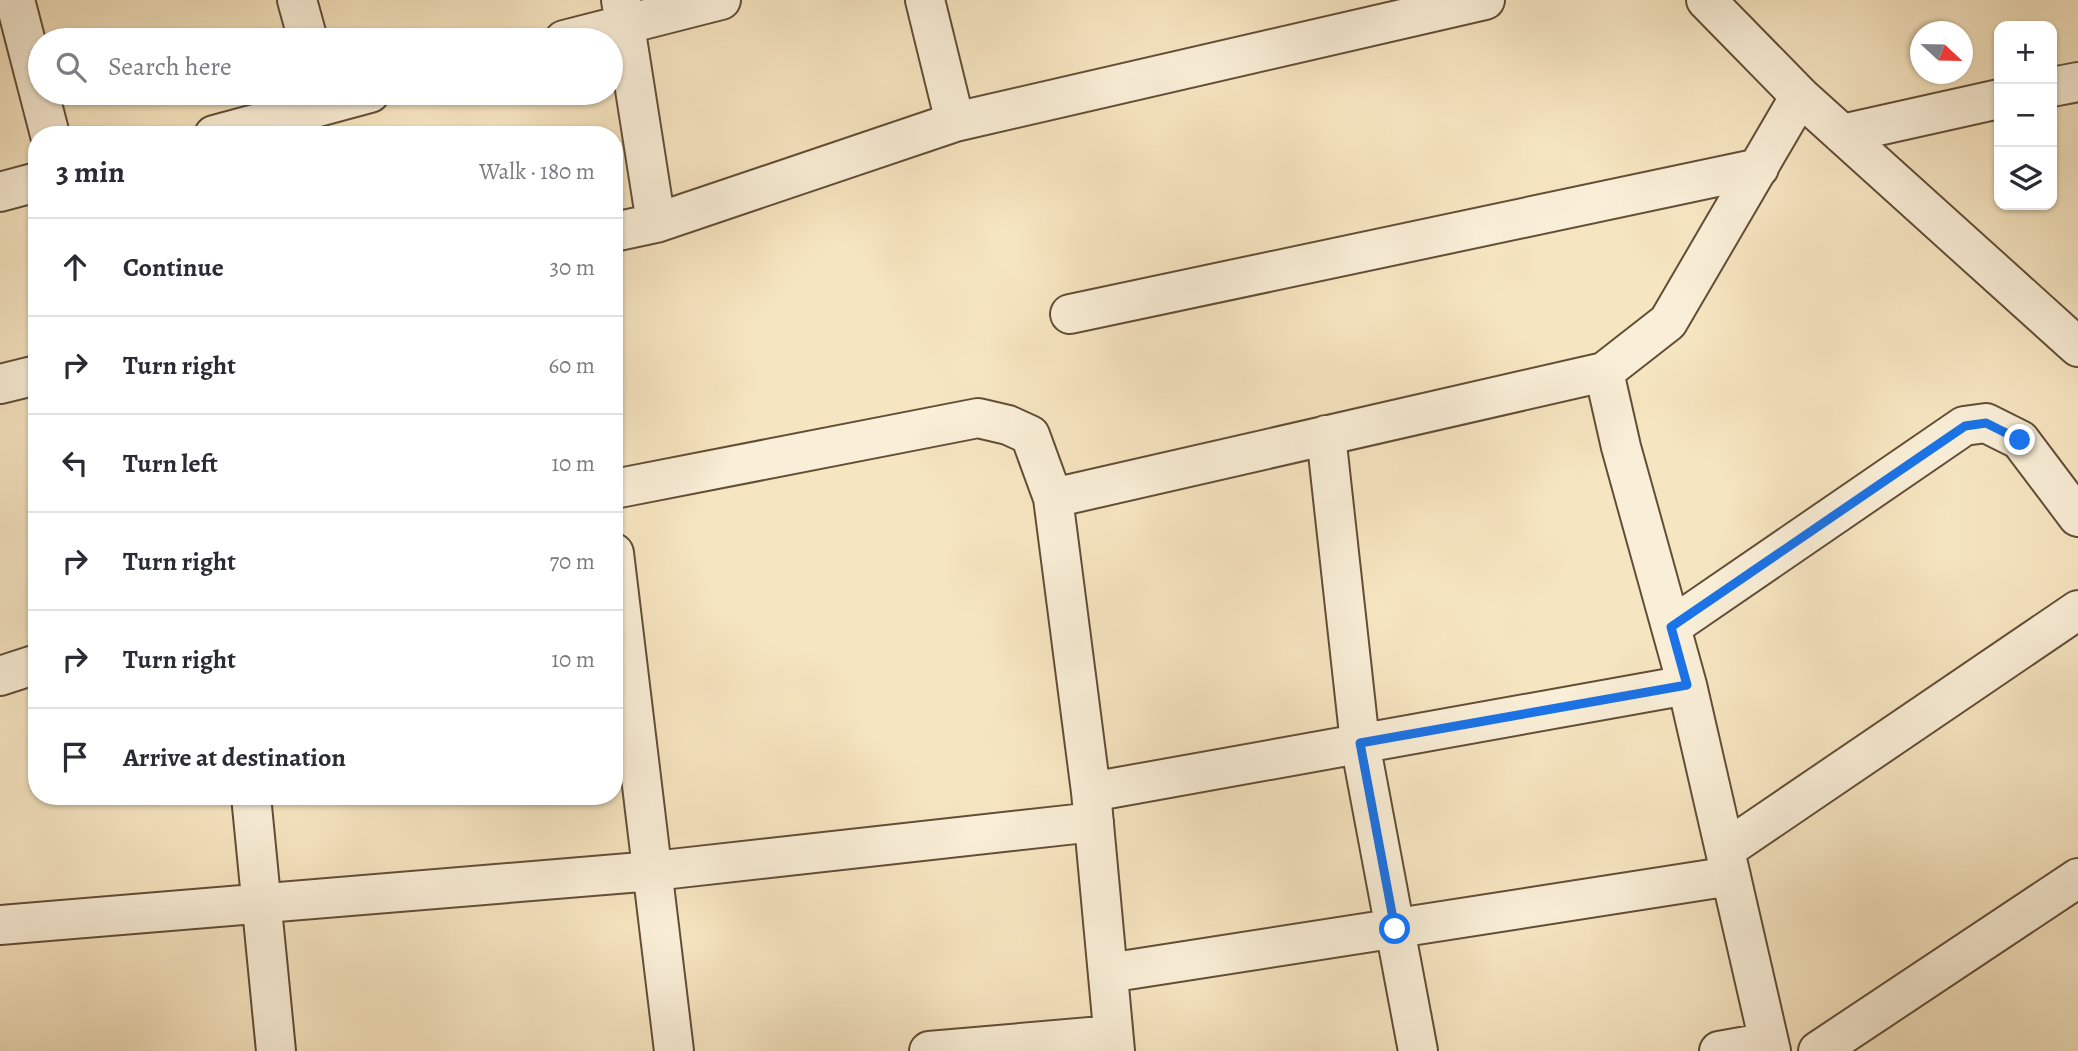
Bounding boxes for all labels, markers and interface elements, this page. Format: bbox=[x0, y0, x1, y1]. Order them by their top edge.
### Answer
north arrow bbox=[1910, 21, 1973, 84]
map controls bbox=[1994, 21, 2057, 210]
button: + bbox=[1994, 21, 2057, 84]
search box bbox=[28, 28, 623, 105]
icon: search bbox=[52, 48, 90, 86]
text: Search here bbox=[108, 49, 232, 84]
button: − bbox=[1994, 84, 2057, 147]
button: layers bbox=[1994, 147, 2057, 210]
text: 3 min bbox=[56, 152, 125, 192]
text: Walk · 180 m bbox=[479, 156, 595, 187]
icon: ahead bbox=[56, 248, 94, 286]
text: Continue bbox=[123, 250, 224, 285]
text: 30 m bbox=[549, 252, 595, 283]
icon: right bbox=[56, 346, 94, 384]
text: Turn right bbox=[123, 348, 236, 383]
text: 60 m bbox=[548, 350, 595, 381]
route end bbox=[2004, 424, 2035, 455]
icon: left bbox=[56, 444, 94, 482]
text: Turn left bbox=[123, 446, 218, 481]
text: 10 m bbox=[551, 448, 595, 479]
icon: right bbox=[56, 542, 94, 580]
text: Turn right bbox=[123, 544, 236, 579]
text: 70 m bbox=[549, 546, 595, 577]
icon: right bbox=[56, 640, 94, 678]
text: Turn right bbox=[123, 642, 236, 677]
text: 10 m bbox=[551, 644, 595, 675]
icon: arrive bbox=[56, 738, 94, 776]
text: Arrive at destination bbox=[123, 740, 346, 775]
route start bbox=[1379, 913, 1410, 944]

